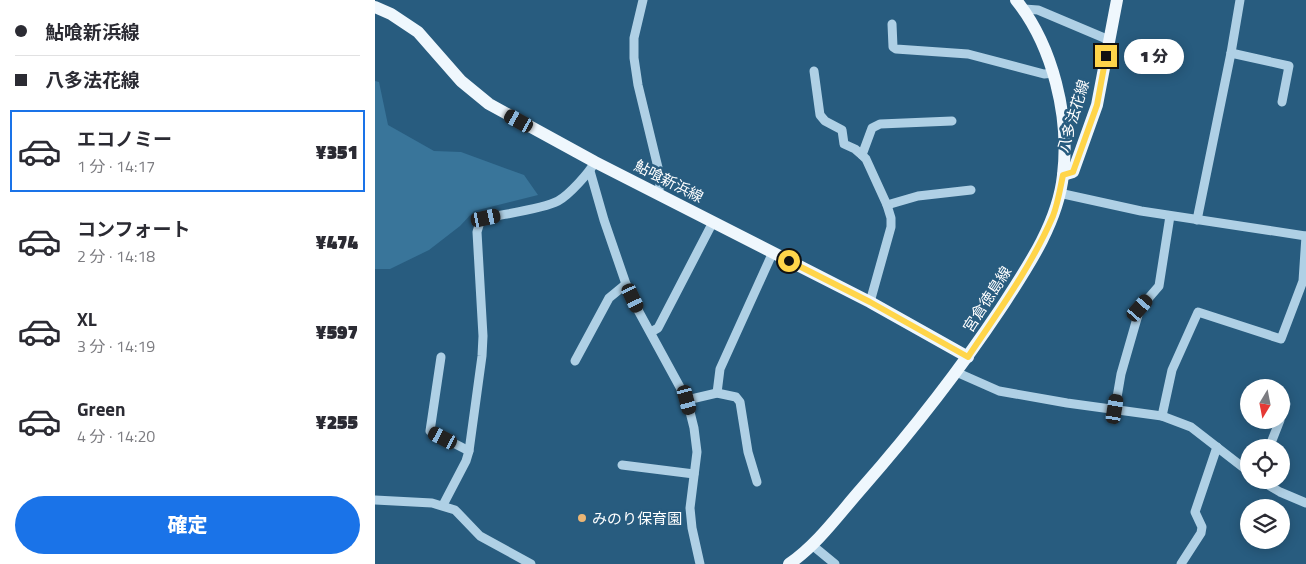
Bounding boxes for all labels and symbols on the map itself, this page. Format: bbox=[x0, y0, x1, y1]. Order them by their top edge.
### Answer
callout: 1 分 bbox=[1123, 38, 1183, 74]
route end bbox=[1095, 45, 1117, 67]
street label: 八多法花線 bbox=[1051, 77, 1095, 155]
car bbox=[502, 107, 535, 135]
street label: 鮎喰新浜線 bbox=[630, 154, 708, 208]
car bbox=[469, 208, 502, 228]
route start bbox=[778, 250, 800, 272]
street label: 宮倉徳島線 bbox=[957, 261, 1017, 337]
car bbox=[619, 281, 646, 315]
car bbox=[1124, 292, 1155, 324]
north arrow bbox=[1240, 379, 1290, 429]
car bbox=[675, 384, 698, 416]
car bbox=[1105, 393, 1124, 425]
car bbox=[426, 425, 459, 451]
place label: みのり保育園 bbox=[592, 507, 682, 530]
marker: みのり保育園 bbox=[576, 512, 588, 524]

